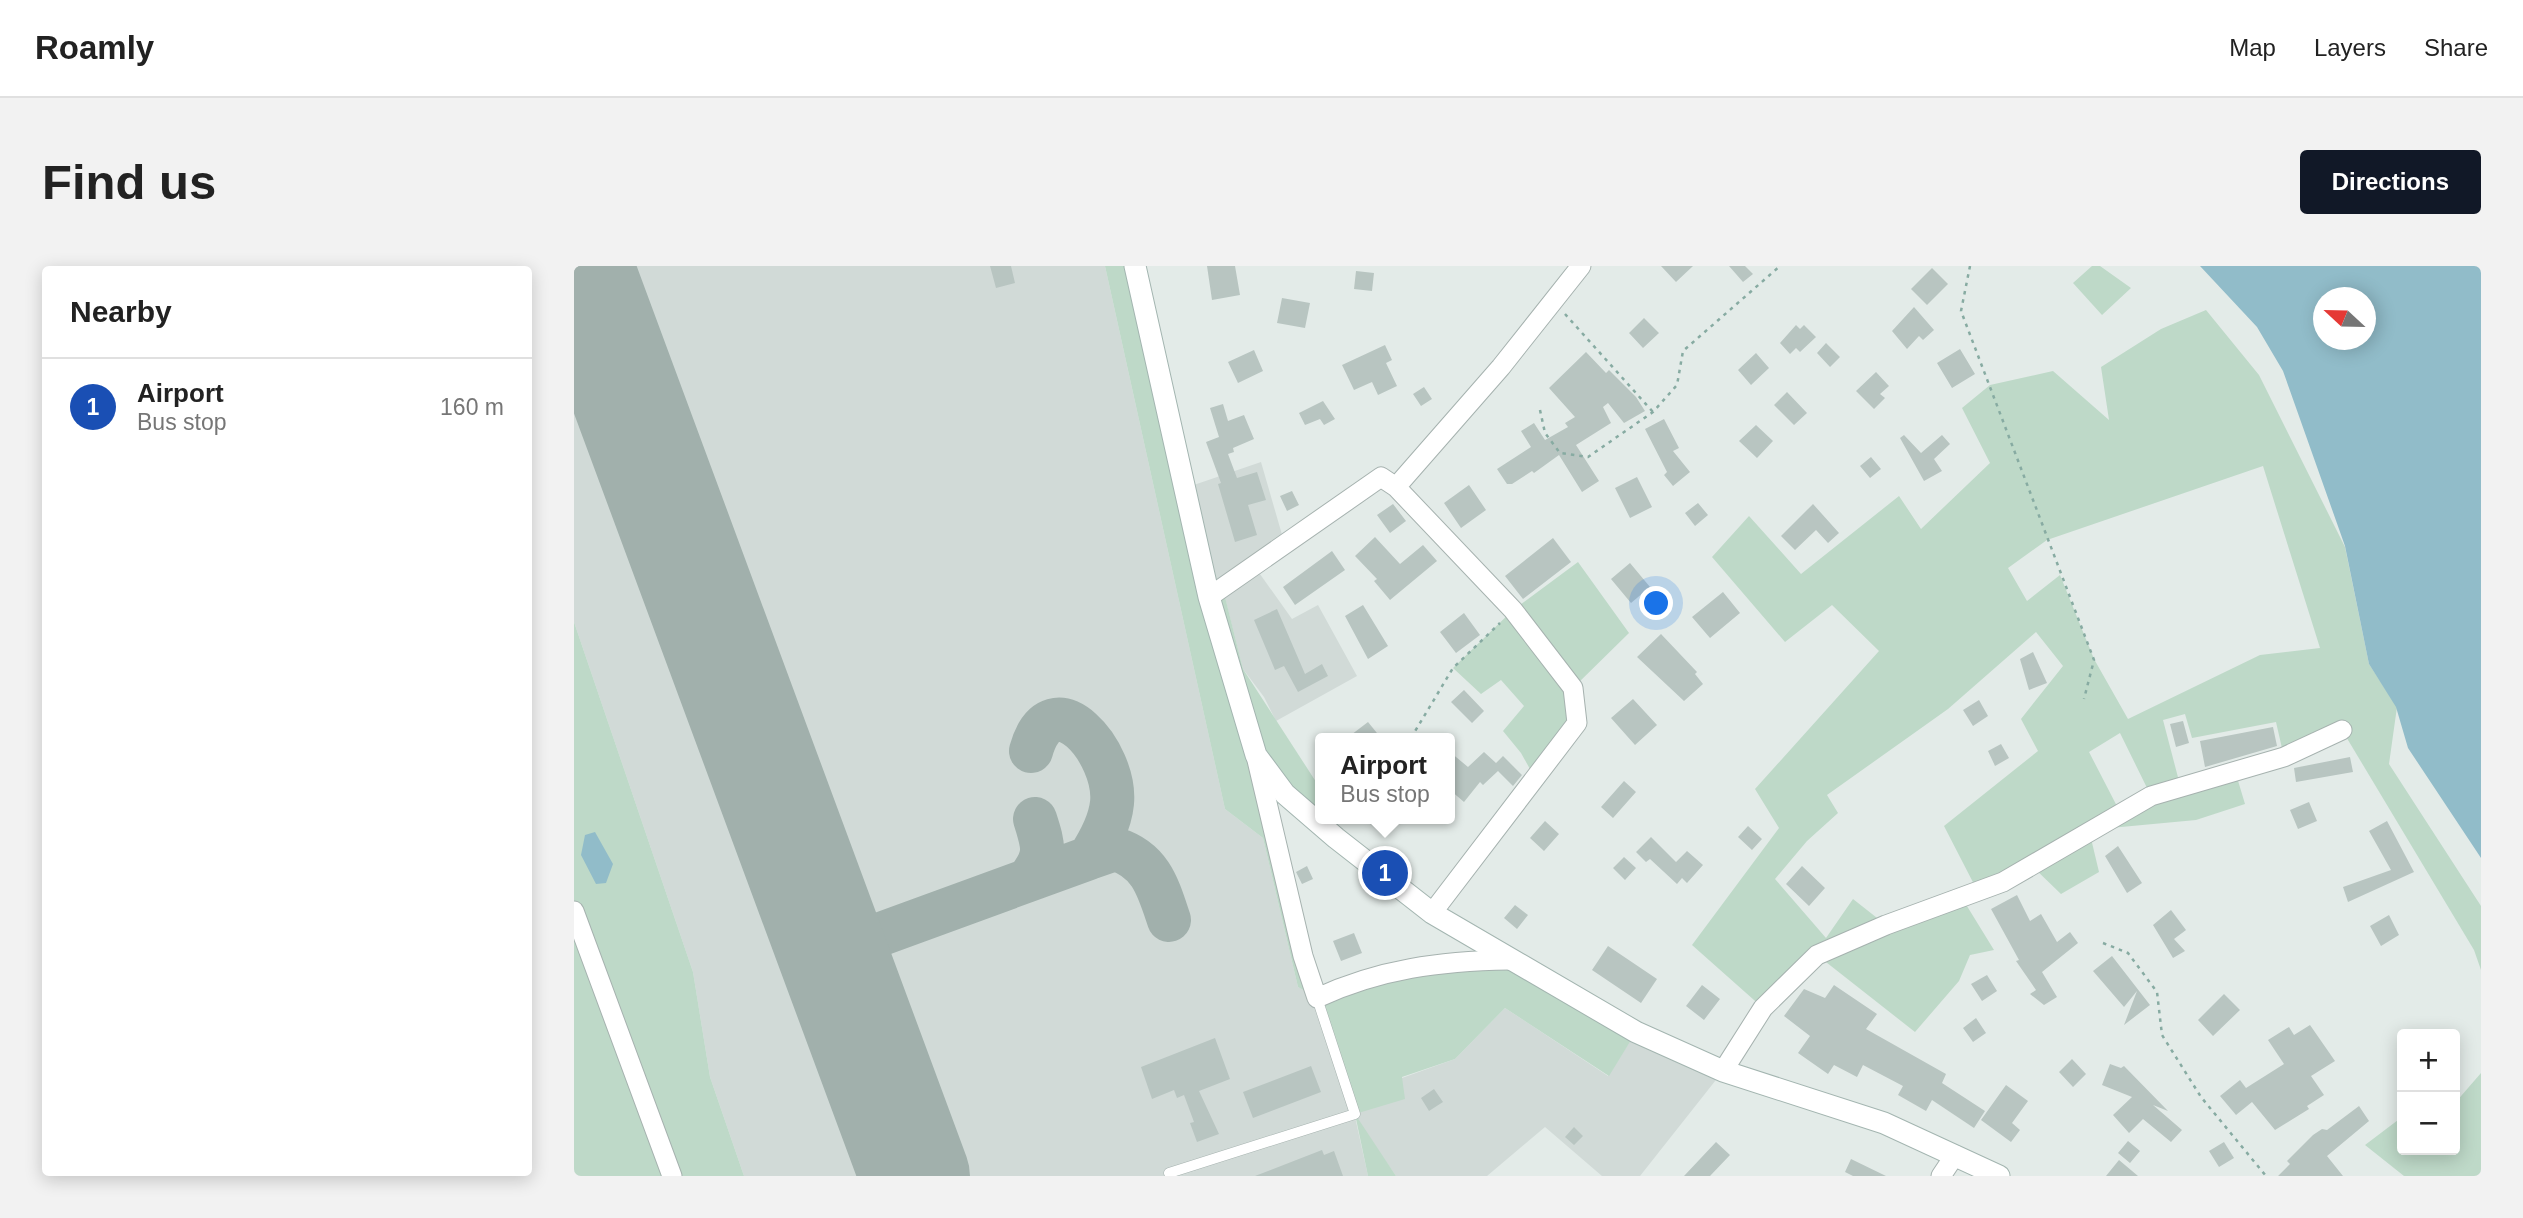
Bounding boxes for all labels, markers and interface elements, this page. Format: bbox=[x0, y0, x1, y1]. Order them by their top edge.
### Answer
text: Roamly bbox=[35, 29, 154, 66]
text: Map bbox=[2229, 34, 2276, 61]
text: Layers bbox=[2314, 34, 2386, 61]
text: Share bbox=[2424, 34, 2488, 61]
button: Directions bbox=[2300, 150, 2481, 214]
text: Find us bbox=[42, 155, 216, 209]
north arrow bbox=[2313, 287, 2376, 350]
text: Nearby bbox=[70, 295, 172, 328]
text: Airport bbox=[137, 378, 224, 408]
text: 1 bbox=[87, 394, 99, 420]
text: 160 m bbox=[440, 394, 504, 420]
text: Bus stop bbox=[137, 409, 227, 435]
your location bbox=[1639, 586, 1673, 620]
popup bbox=[1315, 733, 1455, 824]
text: Airport bbox=[1340, 750, 1427, 780]
text: Bus stop bbox=[1340, 781, 1430, 807]
pin: 1 bbox=[1362, 847, 1408, 899]
map controls bbox=[2397, 1029, 2460, 1155]
button: + bbox=[2397, 1029, 2460, 1092]
button: − bbox=[2397, 1092, 2460, 1155]

